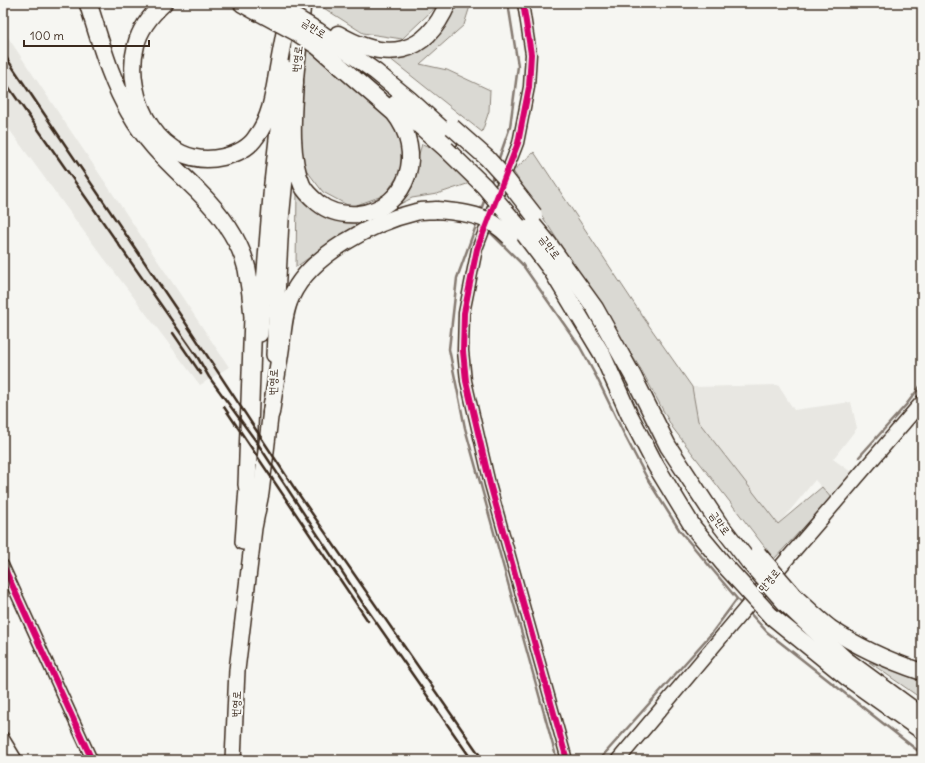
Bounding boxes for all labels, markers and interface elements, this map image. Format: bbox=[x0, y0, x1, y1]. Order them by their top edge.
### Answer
street label: 금만로 bbox=[299, 15, 329, 41]
scale bar bbox=[24, 22, 149, 48]
text: 100 m bbox=[30, 28, 64, 43]
street label: 번영로 bbox=[289, 45, 305, 73]
street label: 금만로 bbox=[536, 232, 564, 262]
street label: 번영로 bbox=[266, 368, 280, 396]
street label: 금만로 bbox=[707, 508, 734, 538]
street label: 만경로 bbox=[755, 565, 783, 595]
street label: 번영로 bbox=[228, 690, 244, 718]

